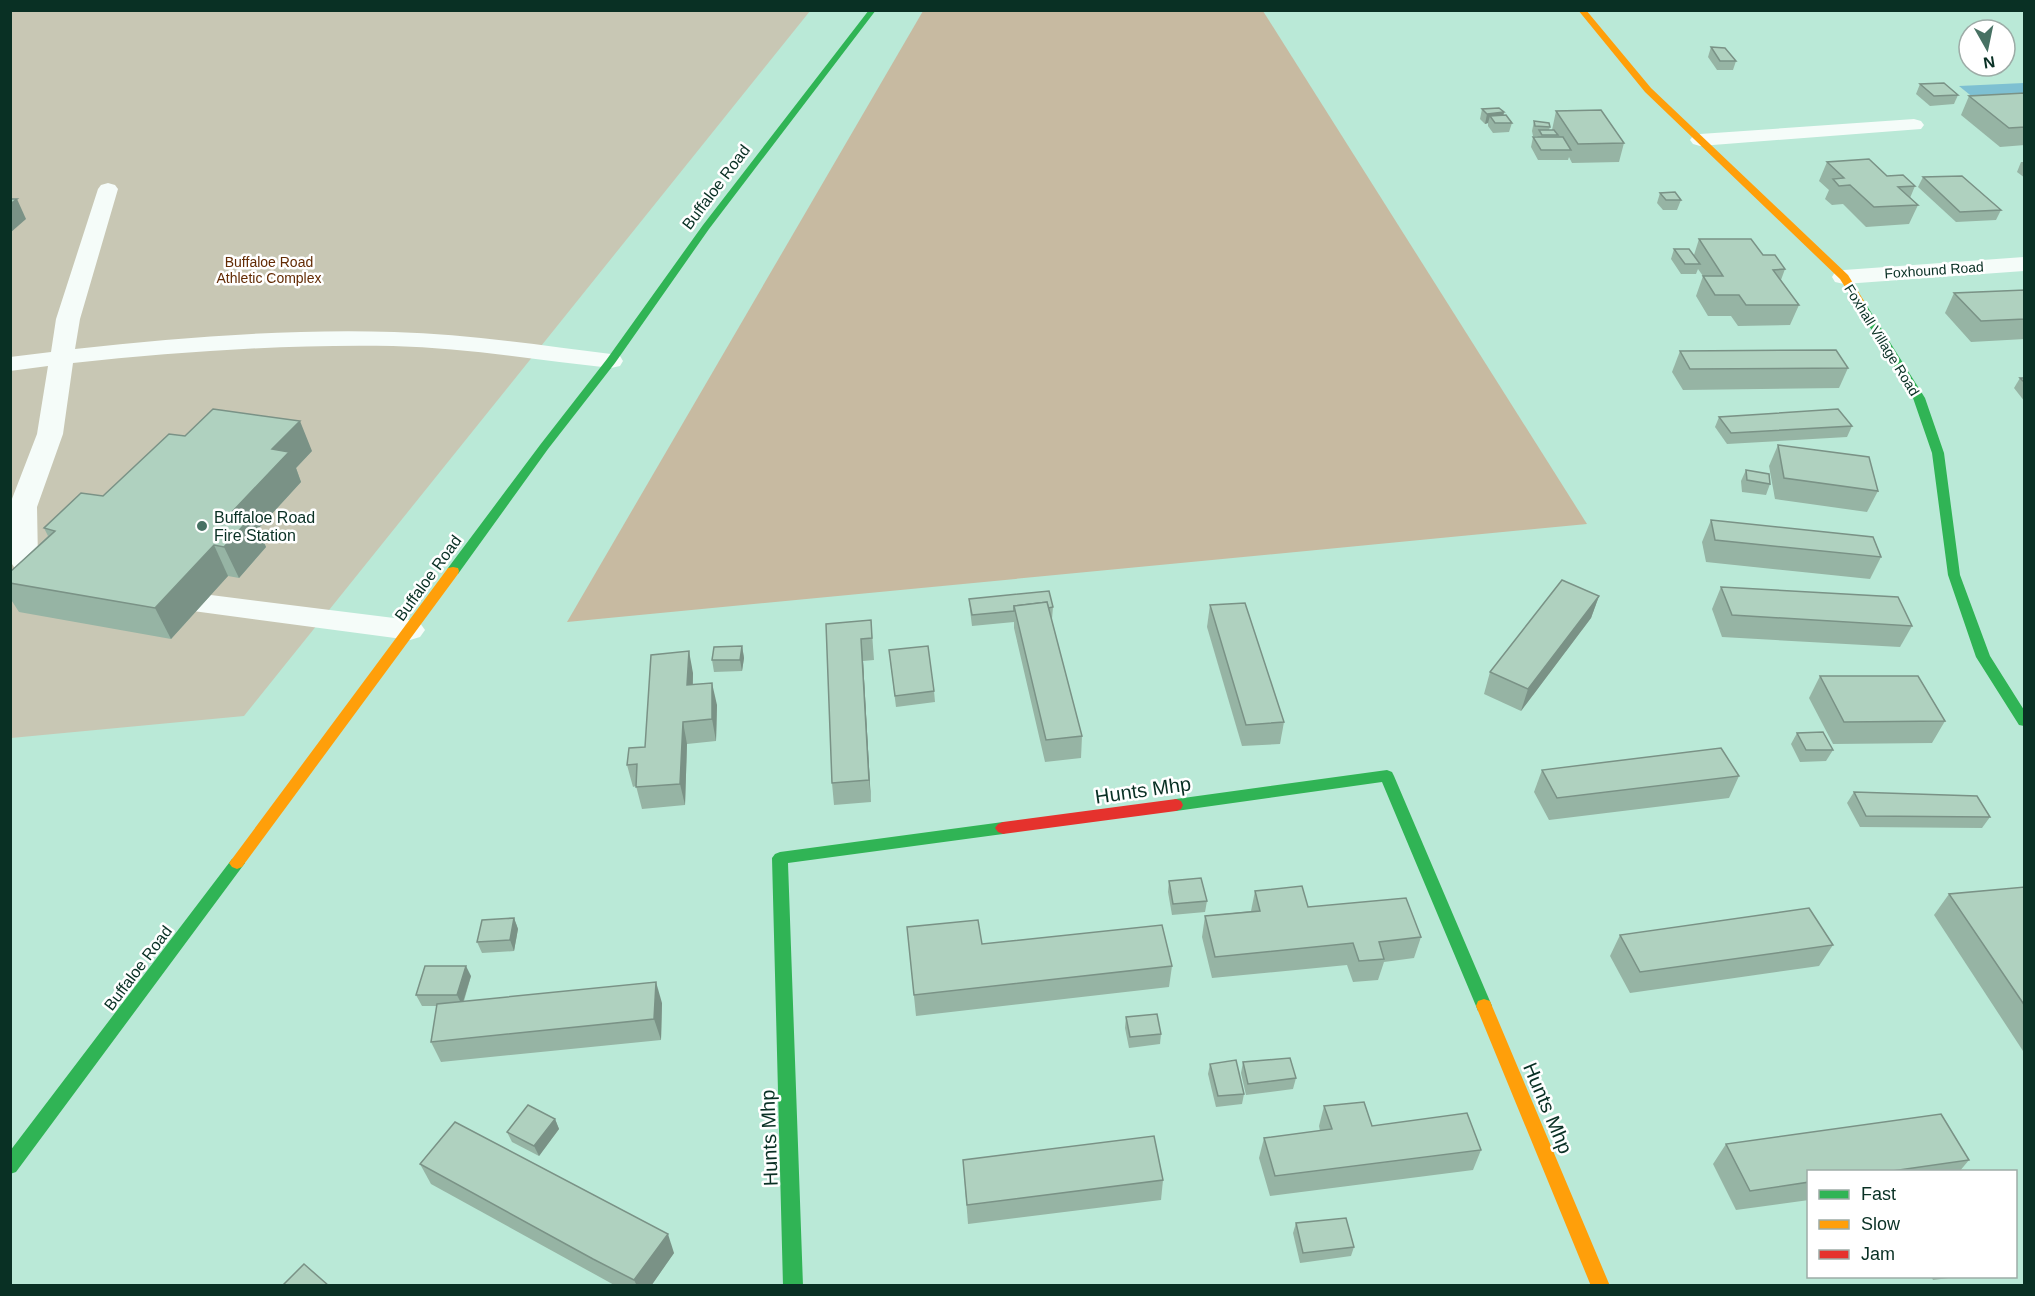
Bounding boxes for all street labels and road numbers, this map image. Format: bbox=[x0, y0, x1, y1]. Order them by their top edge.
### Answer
street label: Buffaloe Road bbox=[679, 142, 753, 232]
street label: Foxhound Road bbox=[1884, 259, 1984, 281]
street label: Foxhall Village Road bbox=[1841, 281, 1923, 399]
street label: Buffaloe Road bbox=[391, 532, 465, 624]
street label: Hunts Mhp bbox=[1094, 772, 1192, 808]
street label: Buffaloe Road bbox=[101, 923, 175, 1013]
street label: Hunts Mhp bbox=[1519, 1059, 1577, 1157]
street label: Hunts Mhp bbox=[756, 1089, 782, 1187]

